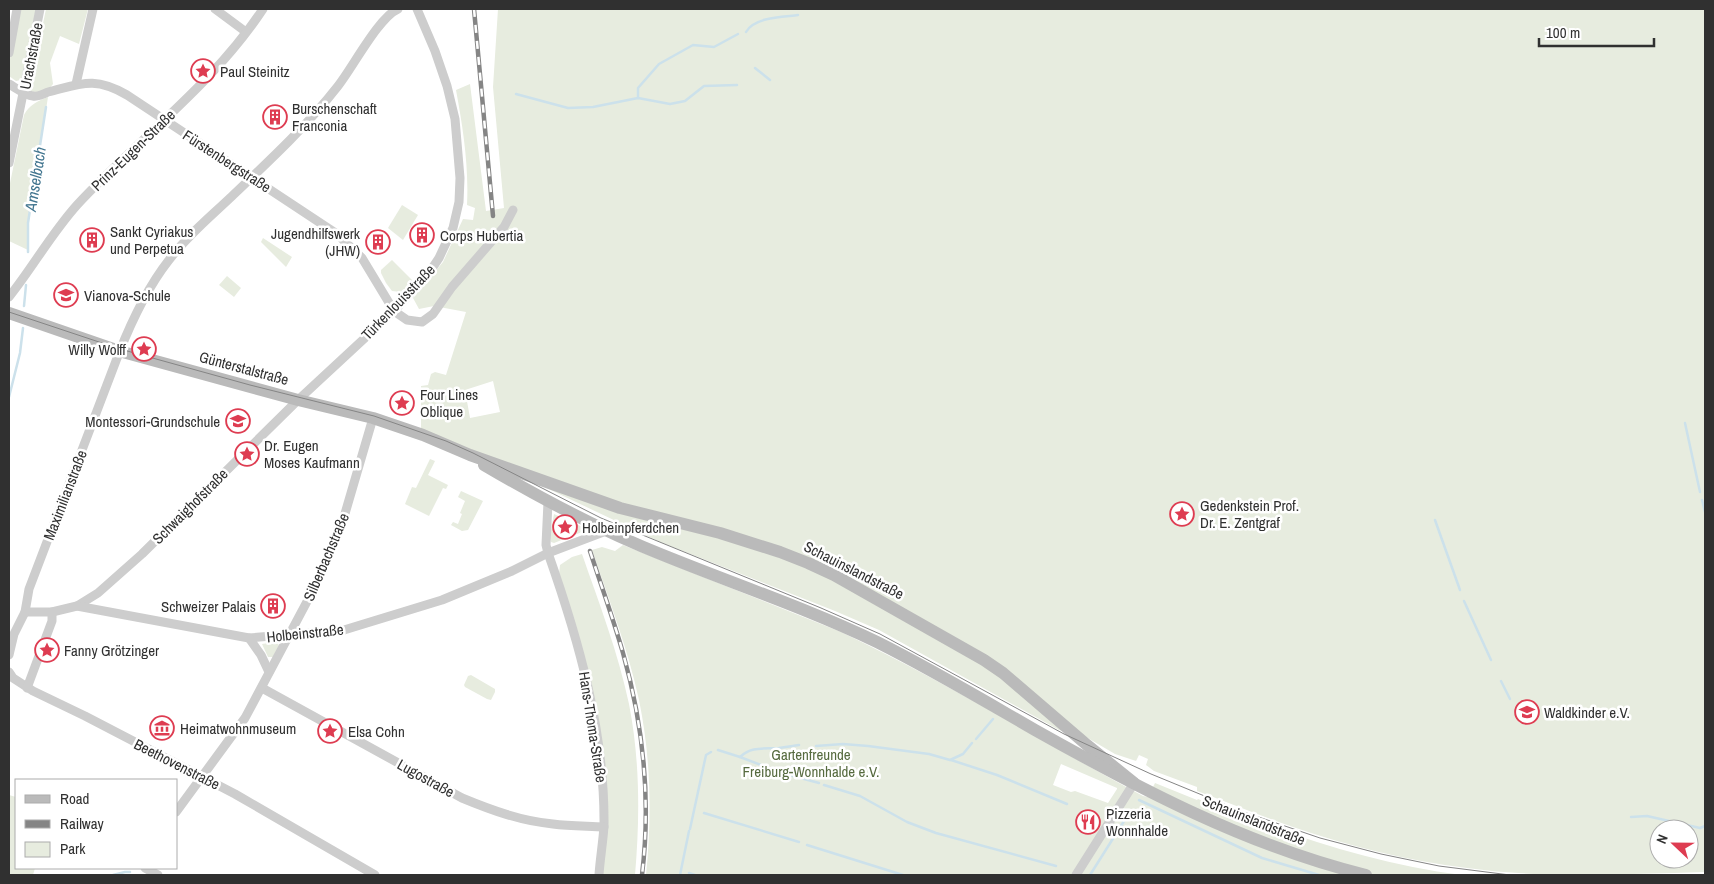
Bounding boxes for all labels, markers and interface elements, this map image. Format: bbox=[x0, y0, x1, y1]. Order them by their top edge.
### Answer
scale bar bbox=[1539, 15, 1654, 47]
street label: Urachstraße bbox=[14, 21, 48, 91]
text: 100 m bbox=[1546, 22, 1580, 43]
place icon: Paul Steinitz bbox=[190, 58, 216, 84]
place label: Paul Steinitz bbox=[220, 61, 290, 82]
place label: Burschenschaft Franconia bbox=[292, 98, 377, 136]
street label: Prinz-Eugen-Straße bbox=[86, 104, 180, 196]
building icon: Burschenschaft Franconia bbox=[262, 104, 288, 130]
street label: Fürstenbergstraße bbox=[179, 125, 275, 197]
water label: Amselbach bbox=[19, 145, 51, 214]
place label: Sankt Cyriakus und Perpetua bbox=[110, 221, 193, 259]
building icon: Corps Hubertia bbox=[409, 222, 435, 248]
place label: Jugendhilfswerk (JHW) bbox=[271, 223, 361, 261]
place label: Corps Hubertia bbox=[440, 225, 524, 246]
building icon: Sankt Cyriakus und Perpetua bbox=[79, 227, 105, 253]
building icon: Jugendhilfswerk (JHW) bbox=[365, 229, 391, 255]
street label: Türkenlouisstraße bbox=[356, 259, 440, 345]
school or university icon: Vianova-Schule bbox=[53, 282, 79, 308]
place label: Vianova-Schule bbox=[84, 285, 171, 306]
place icon: Willy Wolff bbox=[131, 336, 157, 362]
place label: Willy Wolff bbox=[68, 339, 126, 360]
street label: Günterstalstraße bbox=[197, 346, 291, 390]
place label: Four Lines Oblique bbox=[420, 384, 478, 422]
place icon: Four Lines Oblique bbox=[389, 390, 415, 416]
school or university icon: Montessori-Grundschule bbox=[225, 408, 251, 434]
place label: Montessori-Grundschule bbox=[85, 411, 220, 432]
place label: Dr. Eugen Moses Kaufmann bbox=[264, 435, 360, 473]
place icon: Dr. Eugen Moses Kaufmann bbox=[234, 441, 260, 467]
street label: Maximilianstraße bbox=[38, 447, 92, 543]
street label: Schwaighofstraße bbox=[148, 463, 233, 548]
place label: Gedenkstein Prof. Dr. E. Zentgraf bbox=[1200, 495, 1299, 533]
place icon: Gedenkstein Prof. Dr. E. Zentgraf bbox=[1169, 501, 1195, 527]
street label: Silberbachstraße bbox=[298, 510, 354, 604]
place icon: Holbeinpferdchen bbox=[552, 514, 578, 540]
place label: Holbeinpferdchen bbox=[582, 517, 679, 538]
street label: Schauinslandstraße bbox=[800, 536, 908, 604]
building icon: Schweizer Palais bbox=[260, 593, 286, 619]
place label: Schweizer Palais bbox=[161, 596, 256, 617]
street label: Holbeinstraße bbox=[265, 619, 345, 647]
place icon: Fanny Grötzinger bbox=[34, 637, 60, 663]
place label: Fanny Grötzinger bbox=[64, 640, 159, 661]
street label: Hans-Thoma-Straße bbox=[574, 670, 612, 784]
school or university icon: Waldkinder e.V. bbox=[1514, 699, 1540, 725]
place label: Waldkinder e.V. bbox=[1544, 702, 1630, 723]
museum icon: Heimatwohnmuseum bbox=[149, 715, 175, 741]
place label: Heimatwohnmuseum bbox=[180, 718, 296, 739]
place icon: Elsa Cohn bbox=[317, 718, 343, 744]
place label: Elsa Cohn bbox=[348, 721, 405, 742]
street label: Beethovenstraße bbox=[130, 733, 224, 795]
park label: Gartenfreunde Freiburg-Wonnhalde e.V. bbox=[743, 744, 879, 782]
street label: Lugostraße bbox=[394, 754, 458, 802]
legend bbox=[15, 779, 178, 869]
text: Road bbox=[60, 788, 89, 809]
street label: Schauinslandstraße bbox=[1199, 790, 1309, 850]
place label: Pizzeria Wonnhalde bbox=[1106, 803, 1168, 841]
restaurant icon: Pizzeria Wonnhalde bbox=[1075, 809, 1101, 835]
text: Railway bbox=[60, 813, 105, 834]
north arrow bbox=[1649, 819, 1699, 869]
text: N bbox=[1652, 832, 1672, 846]
text: Park bbox=[60, 838, 86, 859]

